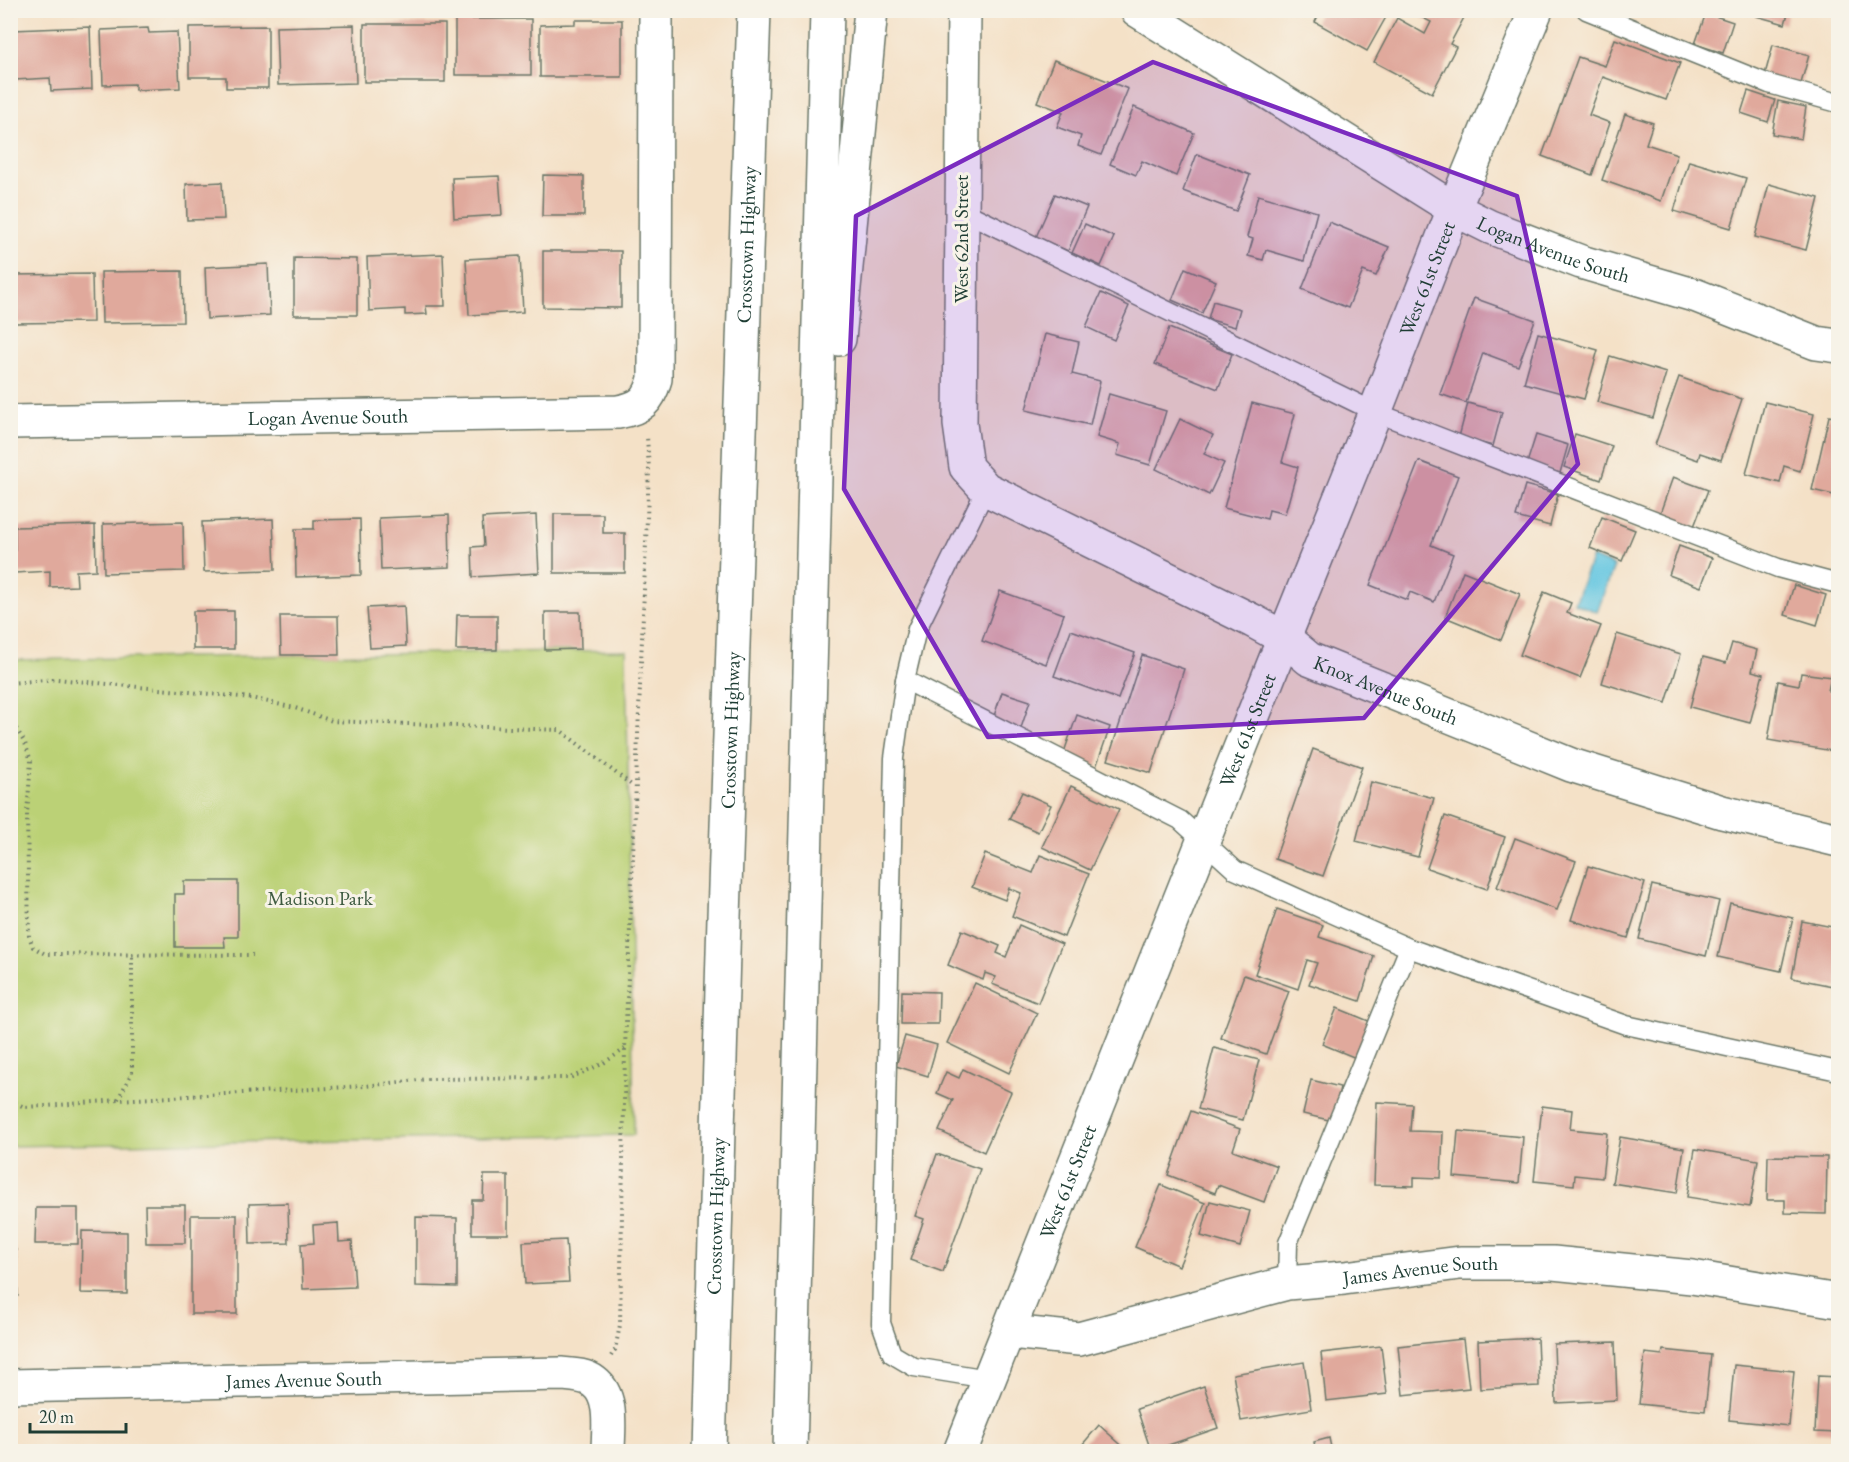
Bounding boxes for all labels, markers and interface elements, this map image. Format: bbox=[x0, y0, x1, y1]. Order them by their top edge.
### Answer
street label: Crosstown Highway bbox=[731, 165, 762, 324]
street label: West 62nd Street bbox=[948, 174, 974, 303]
street label: Logan Avenue South bbox=[1473, 210, 1633, 289]
street label: West 61st Street bbox=[1393, 217, 1461, 340]
street label: Logan Avenue South bbox=[247, 402, 408, 431]
street label: Knox Avenue South bbox=[1310, 649, 1462, 731]
street label: Crosstown Highway bbox=[715, 651, 746, 809]
street label: West 61st Street bbox=[1213, 668, 1282, 791]
park label: Madison Park bbox=[267, 885, 373, 911]
street label: West 61st Street bbox=[1033, 1120, 1102, 1243]
street label: Crosstown Highway bbox=[700, 1137, 731, 1295]
street label: James Avenue South bbox=[1339, 1250, 1498, 1291]
street label: James Avenue South bbox=[223, 1365, 382, 1394]
scale bar bbox=[30, 1396, 126, 1434]
text: 20 m bbox=[39, 1405, 74, 1428]

